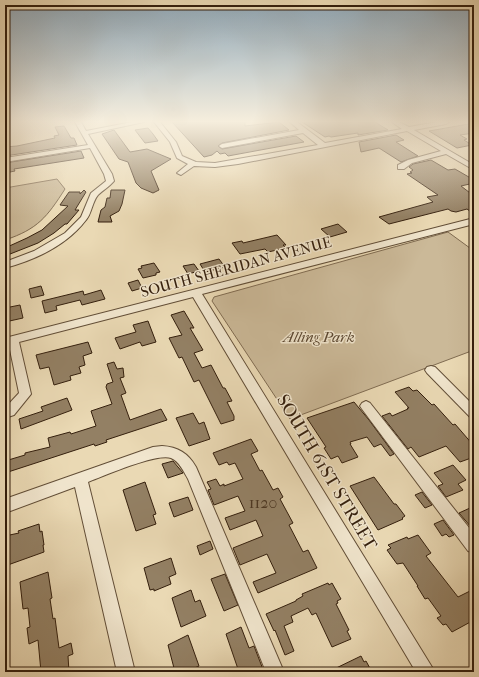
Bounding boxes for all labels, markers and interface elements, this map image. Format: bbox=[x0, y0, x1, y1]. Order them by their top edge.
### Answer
street label: SOUTH SHERIDAN AVENUE bbox=[139, 233, 333, 301]
park label: Alling Park bbox=[281, 328, 355, 346]
street label: SOUTH 61ST STREET bbox=[272, 391, 382, 554]
house number: 1120 bbox=[249, 493, 277, 512]

